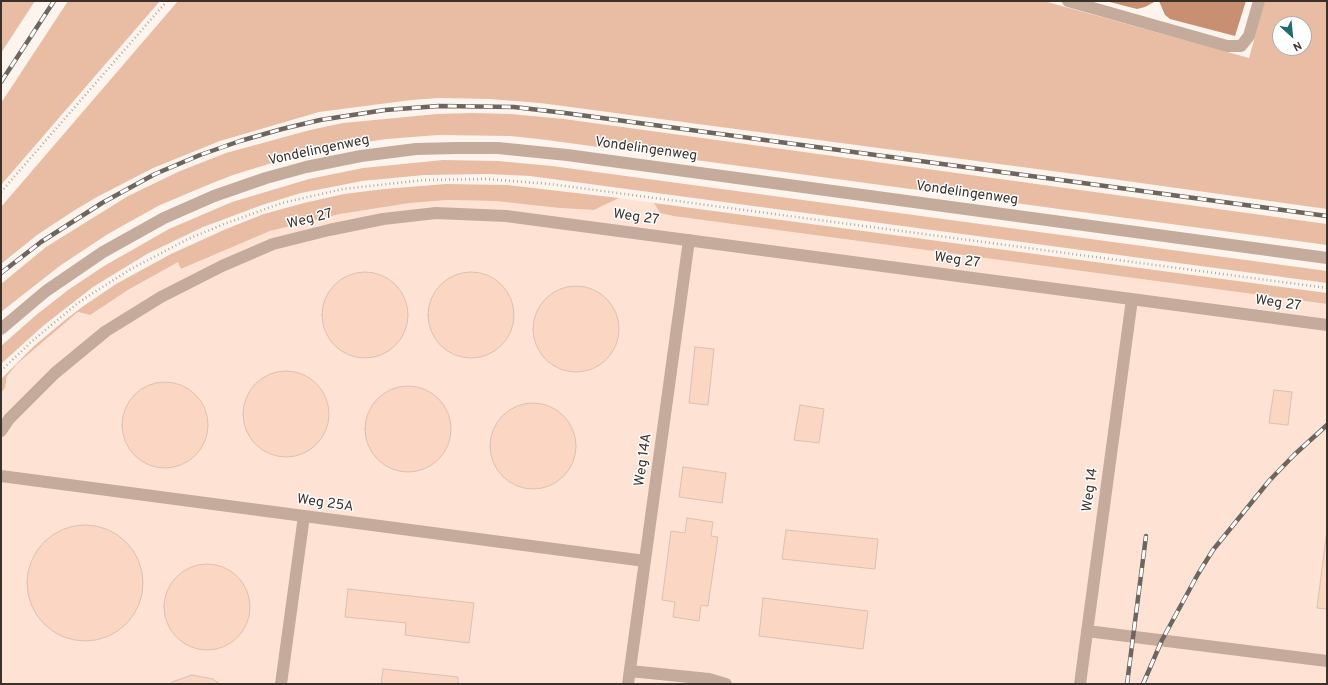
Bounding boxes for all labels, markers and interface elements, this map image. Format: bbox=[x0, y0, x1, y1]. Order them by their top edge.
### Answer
north arrow bbox=[1272, 16, 1312, 56]
text: N bbox=[1290, 38, 1304, 54]
street label: Vondelingenweg bbox=[267, 132, 371, 170]
street label: Vondelingenweg bbox=[594, 135, 698, 165]
street label: Vondelingenweg bbox=[915, 179, 1019, 209]
street label: Weg 27 bbox=[286, 206, 334, 234]
street label: Weg 27 bbox=[612, 206, 660, 230]
street label: Weg 27 bbox=[933, 249, 981, 273]
street label: Weg 27 bbox=[1254, 292, 1302, 316]
street label: Weg 14A bbox=[632, 432, 656, 488]
street label: Weg 14 bbox=[1080, 467, 1102, 513]
street label: Weg 25A bbox=[296, 492, 354, 516]

